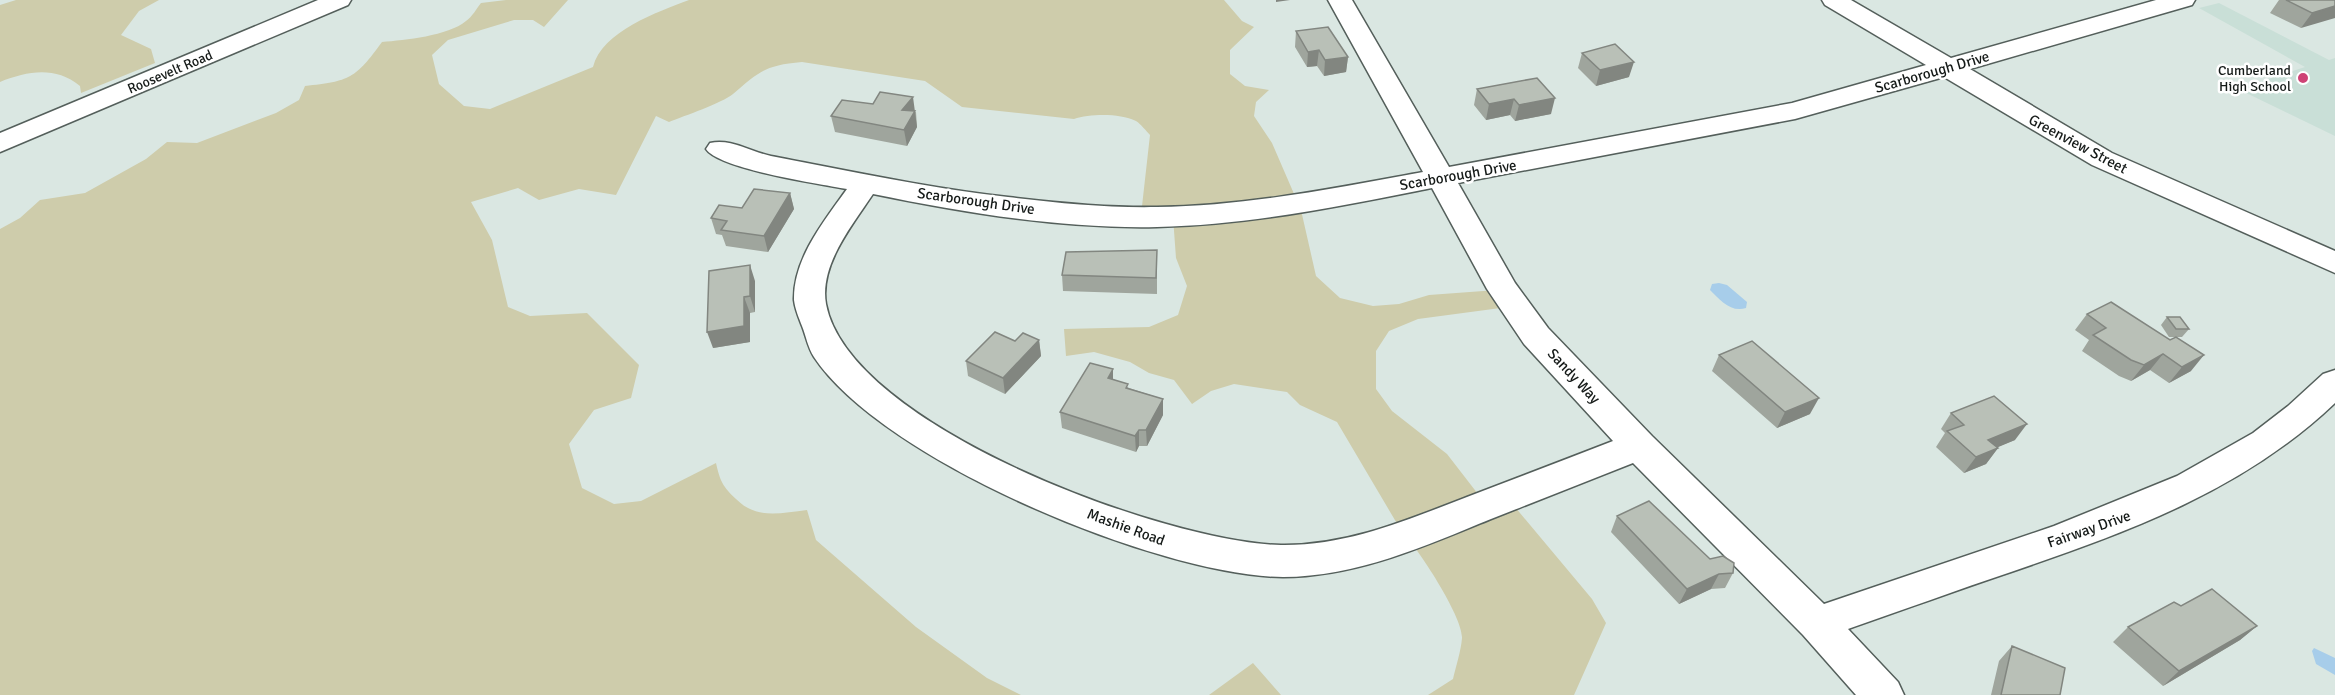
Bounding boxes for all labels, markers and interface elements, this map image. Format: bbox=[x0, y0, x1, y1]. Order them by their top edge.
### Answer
street label: Roosevelt Road bbox=[125, 46, 215, 98]
street label: Scarborough Drive bbox=[1873, 47, 1991, 97]
place label: Cumberland High School bbox=[2218, 62, 2291, 95]
marker: Cumberland High School bbox=[2296, 71, 2310, 85]
street label: Greenview Street bbox=[2026, 110, 2130, 178]
street label: Scarborough Drive bbox=[1398, 156, 1518, 194]
street label: Scarborough Drive bbox=[916, 184, 1036, 218]
street label: Sandy Way bbox=[1544, 345, 1604, 407]
street label: Mashie Road bbox=[1085, 505, 1167, 549]
street label: Fairway Drive bbox=[2045, 506, 2133, 552]

